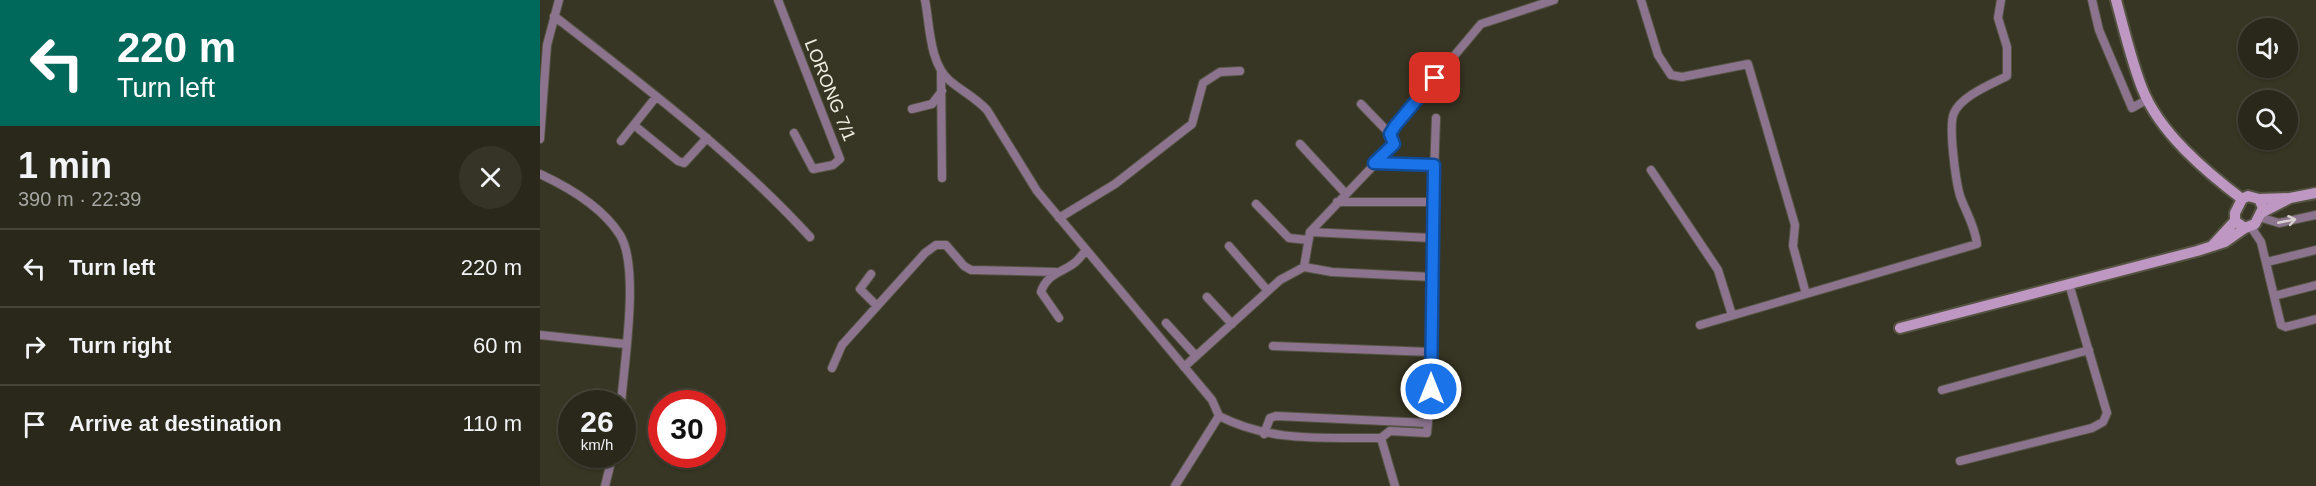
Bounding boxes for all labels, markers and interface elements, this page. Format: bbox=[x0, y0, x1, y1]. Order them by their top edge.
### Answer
map controls bbox=[2238, 18, 2298, 150]
button: sound bbox=[2238, 18, 2298, 78]
icon: left bbox=[18, 24, 96, 102]
text: 220 m bbox=[117, 24, 236, 71]
street label: LORONG 7/1 bbox=[800, 36, 860, 144]
pin bbox=[1409, 52, 1460, 103]
icon: arrive bbox=[1418, 61, 1451, 94]
text: Turn left bbox=[117, 73, 215, 103]
button: search bbox=[2238, 90, 2298, 150]
text: 1 min bbox=[18, 145, 112, 186]
button: close bbox=[459, 146, 522, 209]
text: 390 m · 22:39 bbox=[18, 188, 141, 210]
one-way arrow bbox=[2277, 215, 2297, 226]
icon: left bbox=[18, 252, 51, 285]
text: Turn left bbox=[69, 255, 155, 280]
text: 220 m bbox=[461, 255, 522, 280]
icon: right bbox=[18, 330, 51, 363]
text: Turn right bbox=[69, 333, 171, 358]
text: 60 m bbox=[473, 333, 522, 358]
position arrow bbox=[1399, 357, 1463, 421]
speed limit sign: 30 bbox=[648, 390, 726, 468]
text: 26 bbox=[580, 405, 614, 438]
icon: arrive bbox=[18, 408, 51, 441]
text: Arrive at destination bbox=[69, 411, 282, 436]
text: 110 m bbox=[462, 411, 522, 436]
text: km/h bbox=[581, 436, 613, 453]

